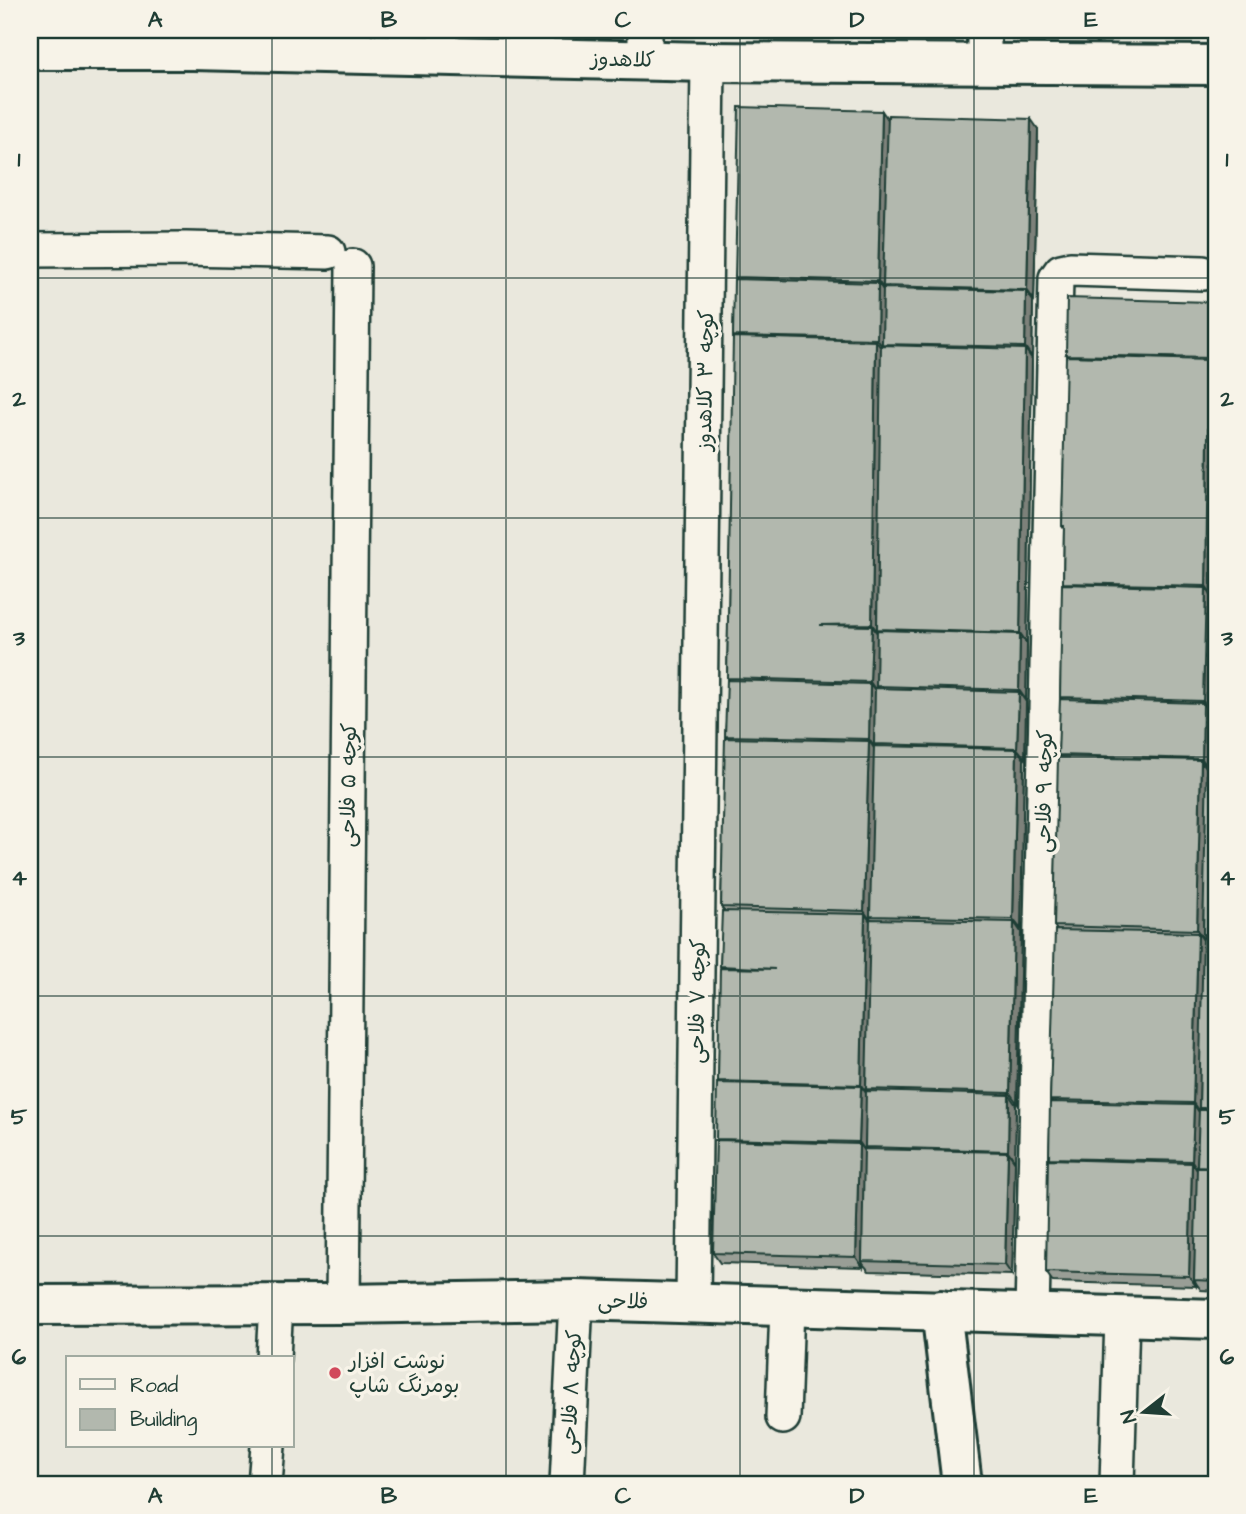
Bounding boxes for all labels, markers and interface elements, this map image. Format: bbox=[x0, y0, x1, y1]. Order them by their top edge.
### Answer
text: A bbox=[148, 4, 163, 36]
text: B bbox=[381, 4, 398, 36]
text: C bbox=[615, 4, 632, 36]
text: D bbox=[850, 4, 865, 36]
text: E bbox=[1084, 4, 1098, 36]
street label: کلاهدوز bbox=[589, 44, 655, 75]
text: 1 bbox=[18, 143, 21, 175]
text: 1 bbox=[1226, 143, 1229, 175]
street label: کوچه ۳ کلاهدوز bbox=[690, 309, 721, 453]
text: 2 bbox=[11, 383, 26, 415]
text: 2 bbox=[1219, 383, 1234, 415]
text: 3 bbox=[12, 622, 25, 654]
text: 3 bbox=[1220, 622, 1233, 654]
street label: کوچه ۵ فلاحی bbox=[333, 722, 364, 848]
street label: کوچه ۹ فلاحی bbox=[1029, 729, 1060, 853]
text: 4 bbox=[11, 862, 27, 894]
text: 4 bbox=[1219, 862, 1235, 894]
street label: کوچه ۷ فلاحی bbox=[682, 938, 713, 1064]
text: 5 bbox=[11, 1101, 28, 1133]
text: 5 bbox=[1219, 1101, 1236, 1133]
street label: فلاحی bbox=[597, 1287, 649, 1316]
street label: کوچه ۸ فلاحی bbox=[554, 1329, 589, 1455]
text: 6 bbox=[12, 1341, 27, 1373]
text: 6 bbox=[1220, 1341, 1235, 1373]
place label: نوشت افزار بومرنگ شاپ bbox=[347, 1347, 459, 1400]
legend bbox=[66, 1356, 294, 1448]
marker: نوشت افزار بومرنگ شاپ bbox=[327, 1365, 343, 1381]
text: Road bbox=[130, 1371, 178, 1400]
north arrow bbox=[1110, 1378, 1180, 1448]
text: Building bbox=[130, 1405, 198, 1436]
text: N bbox=[1115, 1407, 1144, 1426]
text: A bbox=[148, 1480, 163, 1512]
text: B bbox=[381, 1480, 398, 1512]
text: C bbox=[615, 1480, 632, 1512]
text: D bbox=[850, 1480, 865, 1512]
text: E bbox=[1084, 1480, 1098, 1512]

